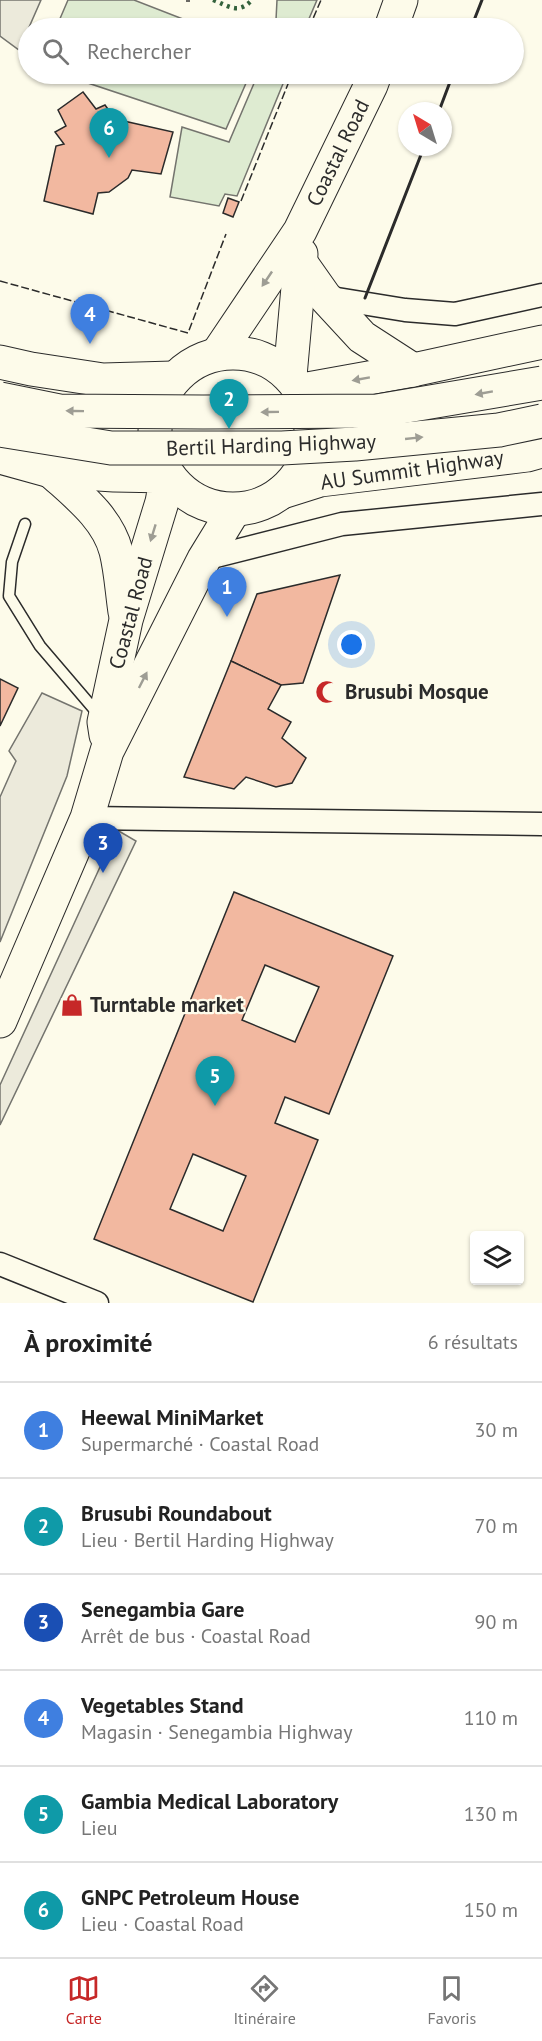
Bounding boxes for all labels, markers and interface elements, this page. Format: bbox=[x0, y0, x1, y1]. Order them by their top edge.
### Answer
search box bbox=[18, 18, 524, 84]
icon: search bbox=[39, 35, 72, 68]
text: Rechercher bbox=[87, 37, 191, 65]
street label: Coastal Road bbox=[300, 95, 375, 211]
north arrow bbox=[398, 102, 452, 156]
pin: 6 bbox=[90, 108, 128, 158]
one-way arrow bbox=[261, 271, 273, 287]
pin: 4 bbox=[70, 294, 110, 344]
one-way arrow bbox=[352, 375, 371, 384]
pin: 2 bbox=[210, 380, 248, 429]
one-way arrow bbox=[475, 389, 494, 398]
one-way arrow bbox=[65, 406, 84, 416]
one-way arrow bbox=[260, 407, 279, 417]
street label: Bertil Harding Highway bbox=[165, 427, 377, 462]
one-way arrow bbox=[404, 433, 423, 443]
street label: AU Summit Highway bbox=[319, 443, 505, 496]
one-way arrow bbox=[148, 524, 157, 542]
street label: Coastal Road bbox=[103, 554, 159, 672]
pin: 1 bbox=[208, 568, 246, 617]
your location bbox=[337, 630, 366, 659]
one-way arrow bbox=[138, 671, 148, 688]
place label: Brusubi Mosque bbox=[345, 678, 489, 705]
mosque icon: Brusubi Mosque bbox=[314, 679, 340, 705]
pin: 3 bbox=[84, 824, 122, 873]
place label: Turntable market bbox=[90, 991, 244, 1018]
shop icon: Turntable market bbox=[59, 992, 85, 1018]
pin: 5 bbox=[196, 1056, 234, 1106]
map controls bbox=[470, 1231, 524, 1285]
button: layers bbox=[470, 1231, 524, 1285]
text: À proximité bbox=[24, 1326, 152, 1359]
text: 6 résultats bbox=[428, 1329, 518, 1355]
text: Heewal MiniMarket bbox=[81, 1403, 263, 1431]
text: 1 bbox=[38, 1417, 49, 1443]
text: 30 m bbox=[475, 1417, 518, 1443]
text: Supermarché · Coastal Road bbox=[81, 1431, 319, 1457]
text: Brusubi Roundabout bbox=[81, 1499, 272, 1527]
text: 2 bbox=[38, 1513, 49, 1539]
text: 70 m bbox=[475, 1513, 518, 1539]
text: Lieu · Bertil Harding Highway bbox=[81, 1527, 334, 1553]
text: Senegambia Gare bbox=[81, 1595, 244, 1623]
text: 3 bbox=[38, 1609, 49, 1635]
text: 90 m bbox=[475, 1609, 518, 1635]
text: Arrêt de bus · Coastal Road bbox=[81, 1623, 311, 1649]
text: Vegetables Stand bbox=[81, 1691, 244, 1719]
text: 4 bbox=[38, 1705, 49, 1731]
text: 110 m bbox=[464, 1705, 518, 1731]
text: Magasin · Senegambia Highway bbox=[81, 1719, 353, 1745]
text: Gambia Medical Laboratory bbox=[81, 1787, 338, 1815]
text: 5 bbox=[38, 1801, 49, 1827]
text: 130 m bbox=[464, 1801, 518, 1827]
text: Lieu bbox=[81, 1815, 118, 1841]
text: GNPC Petroleum House bbox=[81, 1883, 300, 1911]
text: 6 bbox=[38, 1897, 49, 1923]
text: 150 m bbox=[464, 1897, 518, 1923]
text: Lieu · Coastal Road bbox=[81, 1911, 244, 1937]
tab: Carte bbox=[66, 1972, 102, 2028]
tab: Itinéraire bbox=[233, 1972, 296, 2028]
tab: Favoris bbox=[427, 1972, 476, 2028]

